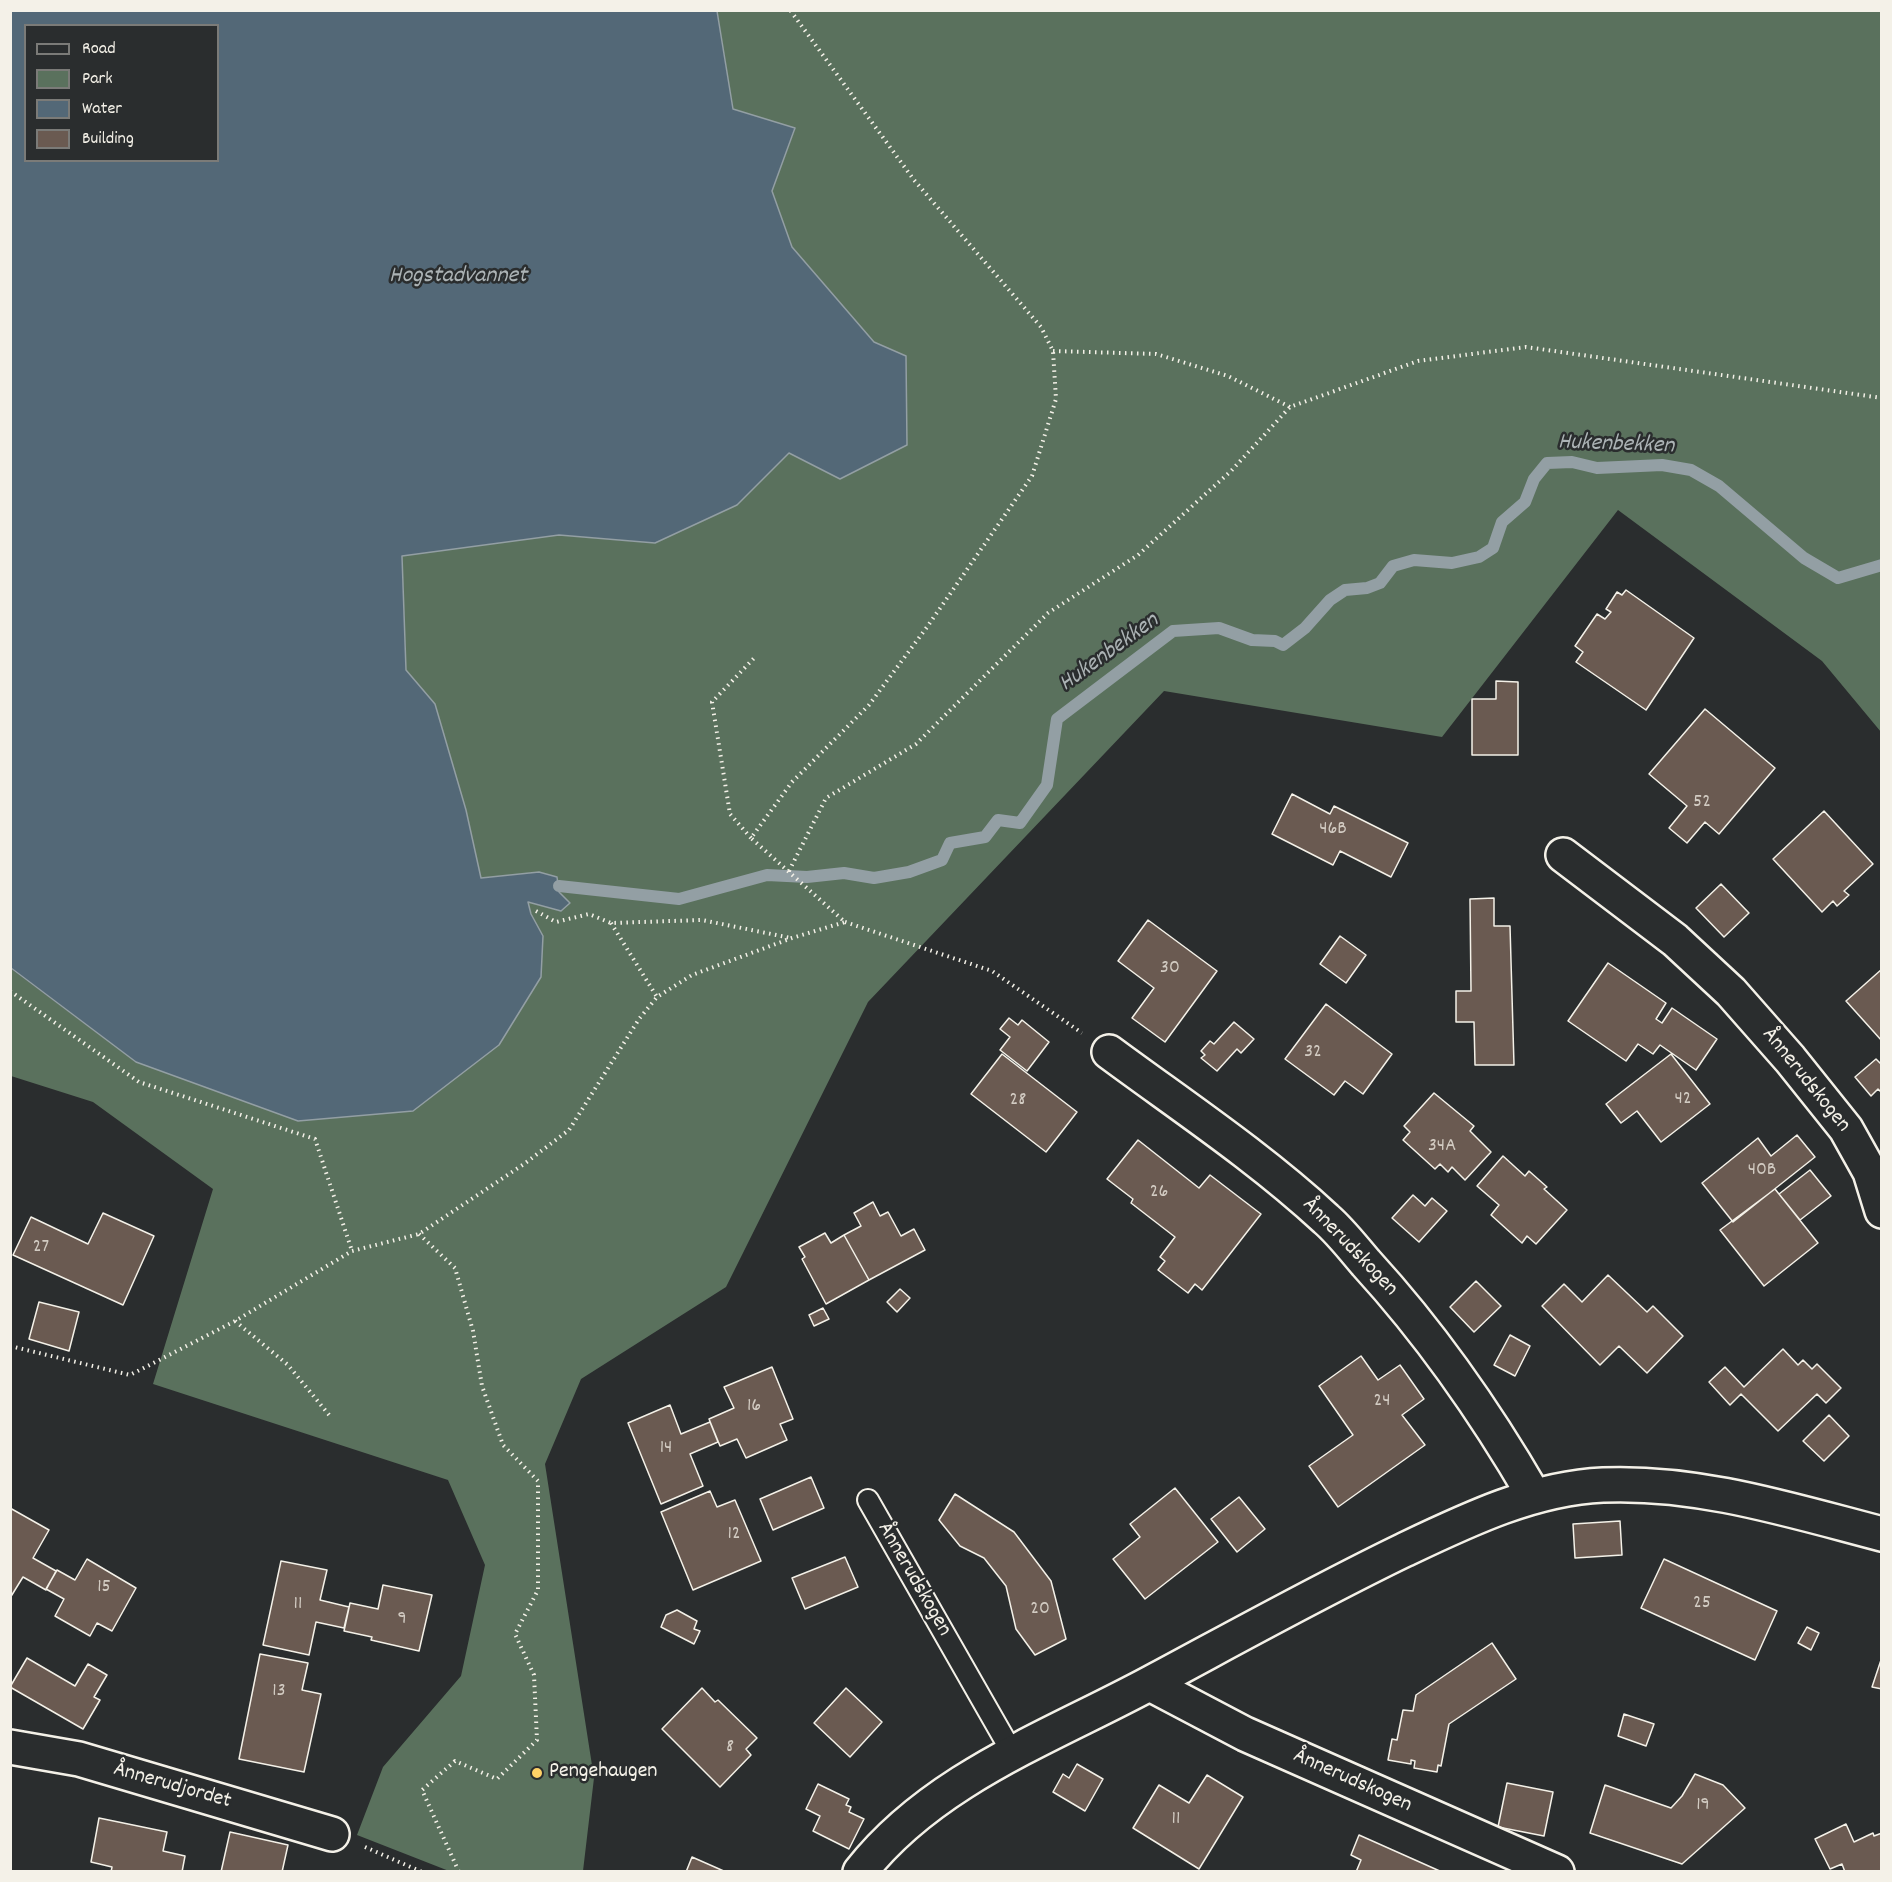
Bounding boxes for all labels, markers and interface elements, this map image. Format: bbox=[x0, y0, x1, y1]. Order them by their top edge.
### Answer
legend bbox=[24, 24, 219, 162]
text: Road bbox=[82, 37, 116, 62]
text: Park bbox=[82, 67, 113, 92]
text: Water bbox=[82, 97, 122, 122]
text: Building bbox=[82, 127, 134, 152]
water label: Hogstadvannet bbox=[389, 264, 527, 292]
water label: Hukenbekken bbox=[1557, 430, 1675, 462]
water label: Hukenbekken bbox=[1054, 608, 1166, 700]
house number: 52 bbox=[1693, 791, 1711, 815]
house number: 46B bbox=[1319, 818, 1347, 842]
house number: 30 bbox=[1160, 957, 1180, 981]
street label: Ånnerudskogen bbox=[1755, 1023, 1855, 1139]
house number: 32 bbox=[1304, 1041, 1322, 1065]
house number: 42 bbox=[1674, 1088, 1692, 1112]
house number: 28 bbox=[1010, 1089, 1026, 1113]
house number: 34A bbox=[1428, 1135, 1456, 1159]
house number: 40B bbox=[1748, 1159, 1776, 1183]
house number: 26 bbox=[1150, 1181, 1168, 1205]
street label: Ånnerudskogen bbox=[1295, 1193, 1403, 1303]
house number: 27 bbox=[33, 1236, 49, 1260]
house number: 24 bbox=[1373, 1390, 1391, 1414]
house number: 16 bbox=[747, 1395, 761, 1419]
house number: 14 bbox=[660, 1437, 672, 1461]
street label: Ånnerudskogen bbox=[870, 1518, 956, 1642]
house number: 12 bbox=[727, 1523, 741, 1547]
house number: 15 bbox=[97, 1576, 111, 1600]
house number: 25 bbox=[1693, 1592, 1711, 1616]
house number: 11 bbox=[294, 1593, 302, 1617]
house number: 20 bbox=[1030, 1598, 1050, 1622]
house number: 9 bbox=[397, 1608, 407, 1632]
house number: 13 bbox=[272, 1680, 286, 1704]
house number: 8 bbox=[726, 1736, 734, 1760]
street label: Ånnerudskogen bbox=[1289, 1744, 1415, 1820]
street label: Ånnerudjordet bbox=[110, 1758, 234, 1816]
place label: Pengehaugen bbox=[549, 1760, 658, 1786]
marker: Pengehaugen bbox=[530, 1766, 544, 1780]
house number: 19 bbox=[1696, 1794, 1710, 1818]
house number: 11 bbox=[1172, 1808, 1180, 1832]

